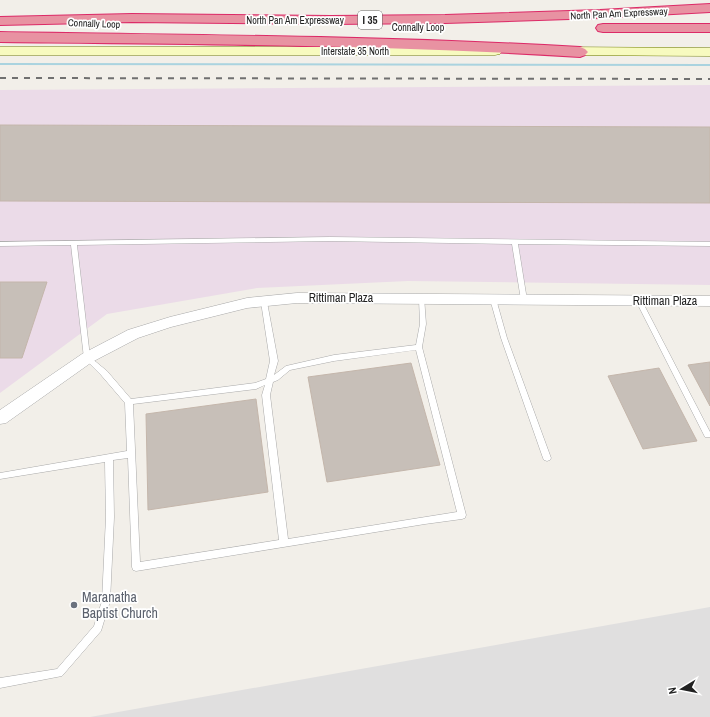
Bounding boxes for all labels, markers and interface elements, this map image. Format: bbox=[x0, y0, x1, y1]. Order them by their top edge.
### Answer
street label: North Pan Am Expressway bbox=[570, 4, 669, 23]
road number: I 35 bbox=[358, 11, 382, 29]
street label: North Pan Am Expressway bbox=[246, 14, 345, 27]
street label: Connally Loop bbox=[68, 16, 121, 31]
street label: Connally Loop bbox=[392, 21, 445, 34]
street label: Interstate 35 North bbox=[321, 45, 389, 58]
street label: Rittiman Plaza bbox=[309, 290, 374, 306]
street label: Rittiman Plaza bbox=[633, 293, 698, 309]
place label: Maranatha Baptist Church bbox=[82, 588, 158, 622]
marker: Maranatha Baptist Church bbox=[69, 600, 79, 610]
north arrow bbox=[662, 669, 702, 709]
text: N bbox=[665, 686, 680, 695]

